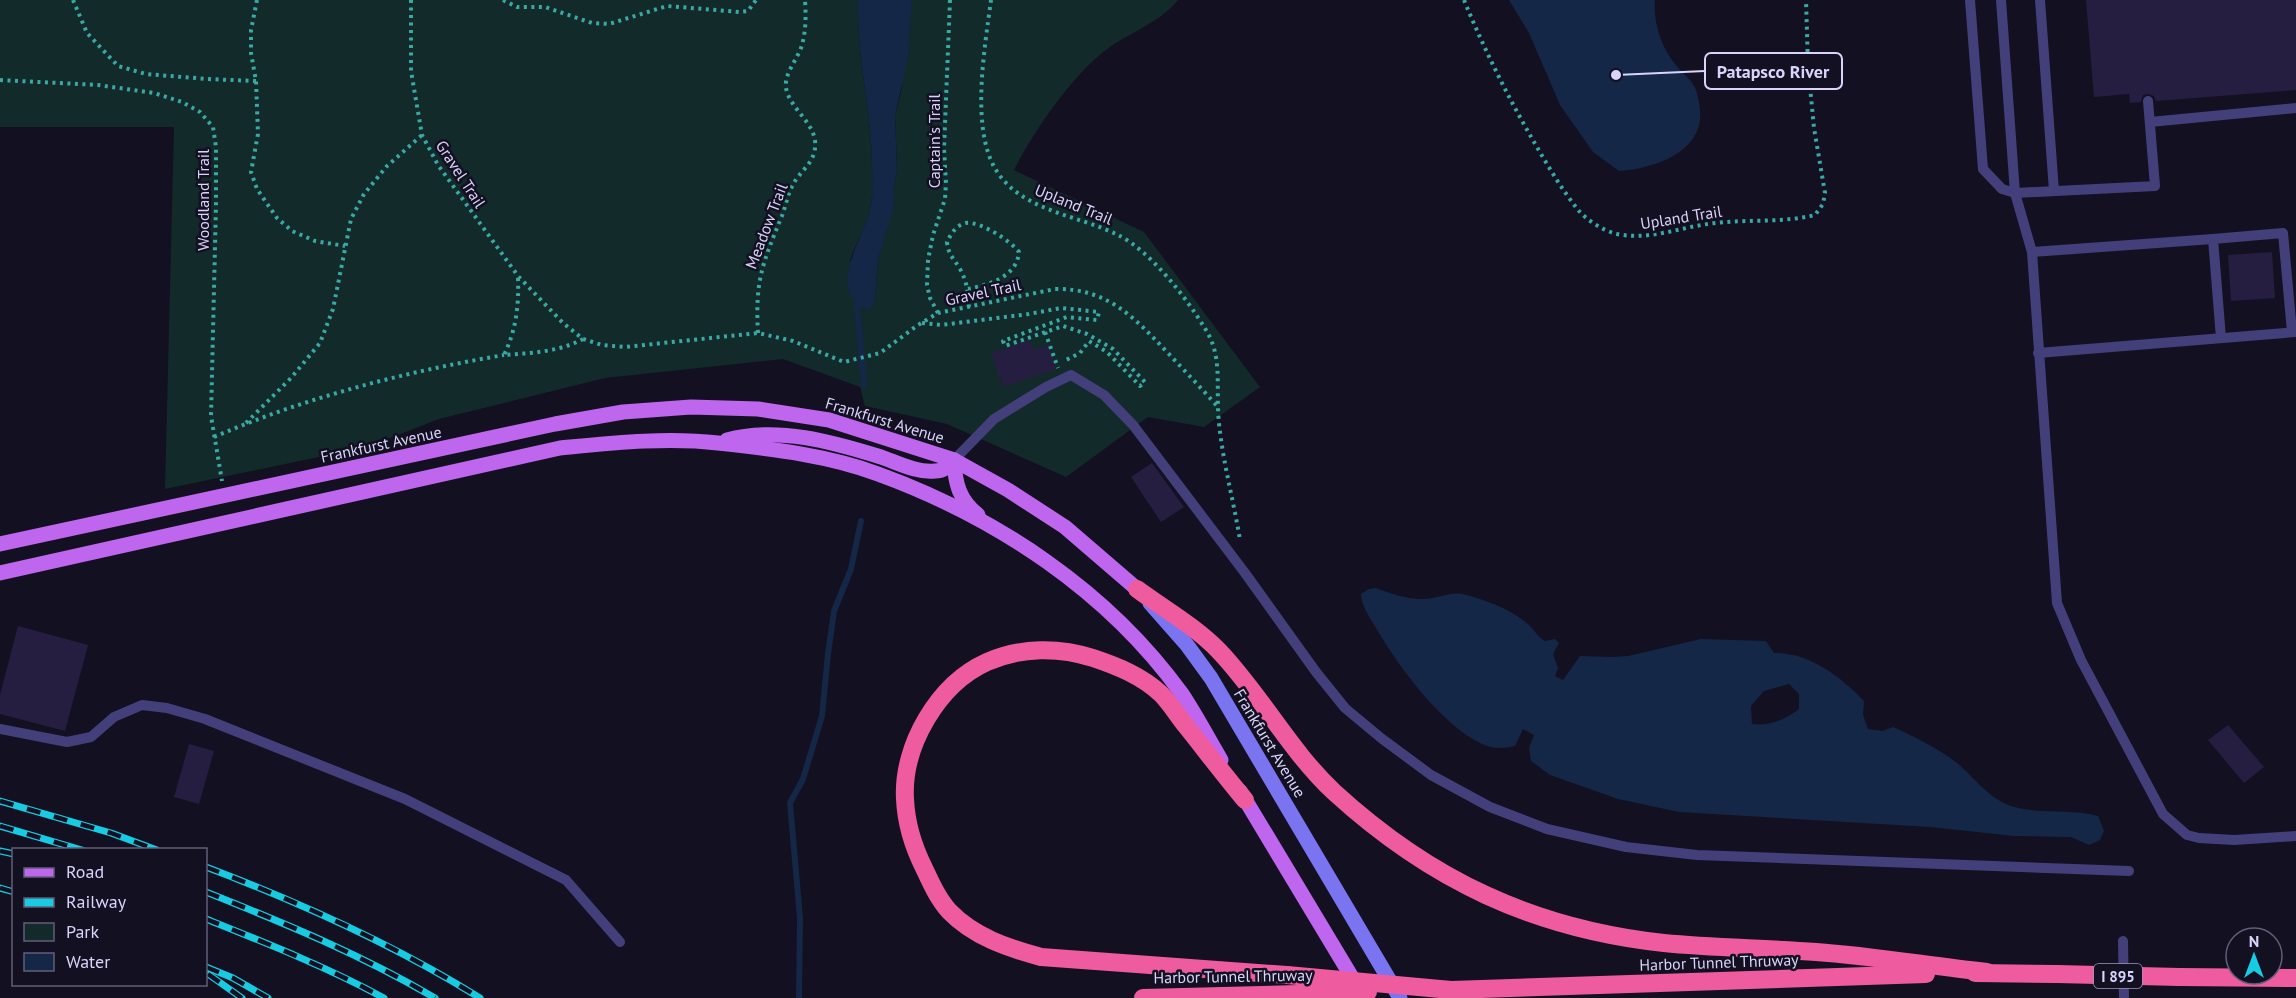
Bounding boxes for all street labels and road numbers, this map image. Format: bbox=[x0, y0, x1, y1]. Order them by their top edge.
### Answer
street label: Captain's Trail bbox=[924, 93, 944, 188]
street label: Gravel Trail bbox=[432, 136, 490, 212]
street label: Woodland Trail bbox=[193, 149, 213, 251]
street label: Upland Trail bbox=[1032, 179, 1116, 229]
street label: Meadow Trail bbox=[740, 180, 792, 272]
street label: Upland Trail bbox=[1639, 201, 1724, 233]
street label: Gravel Trail bbox=[943, 274, 1023, 310]
street label: Frankfurst Avenue bbox=[823, 392, 947, 448]
street label: Frankfurst Avenue bbox=[319, 421, 443, 467]
street label: Frankfurst Avenue bbox=[1230, 685, 1310, 801]
street label: Harbor Tunnel Thruway bbox=[1639, 949, 1800, 975]
road number: I 895 bbox=[2094, 964, 2142, 988]
street label: Harbor Tunnel Thruway bbox=[1153, 965, 1313, 987]

